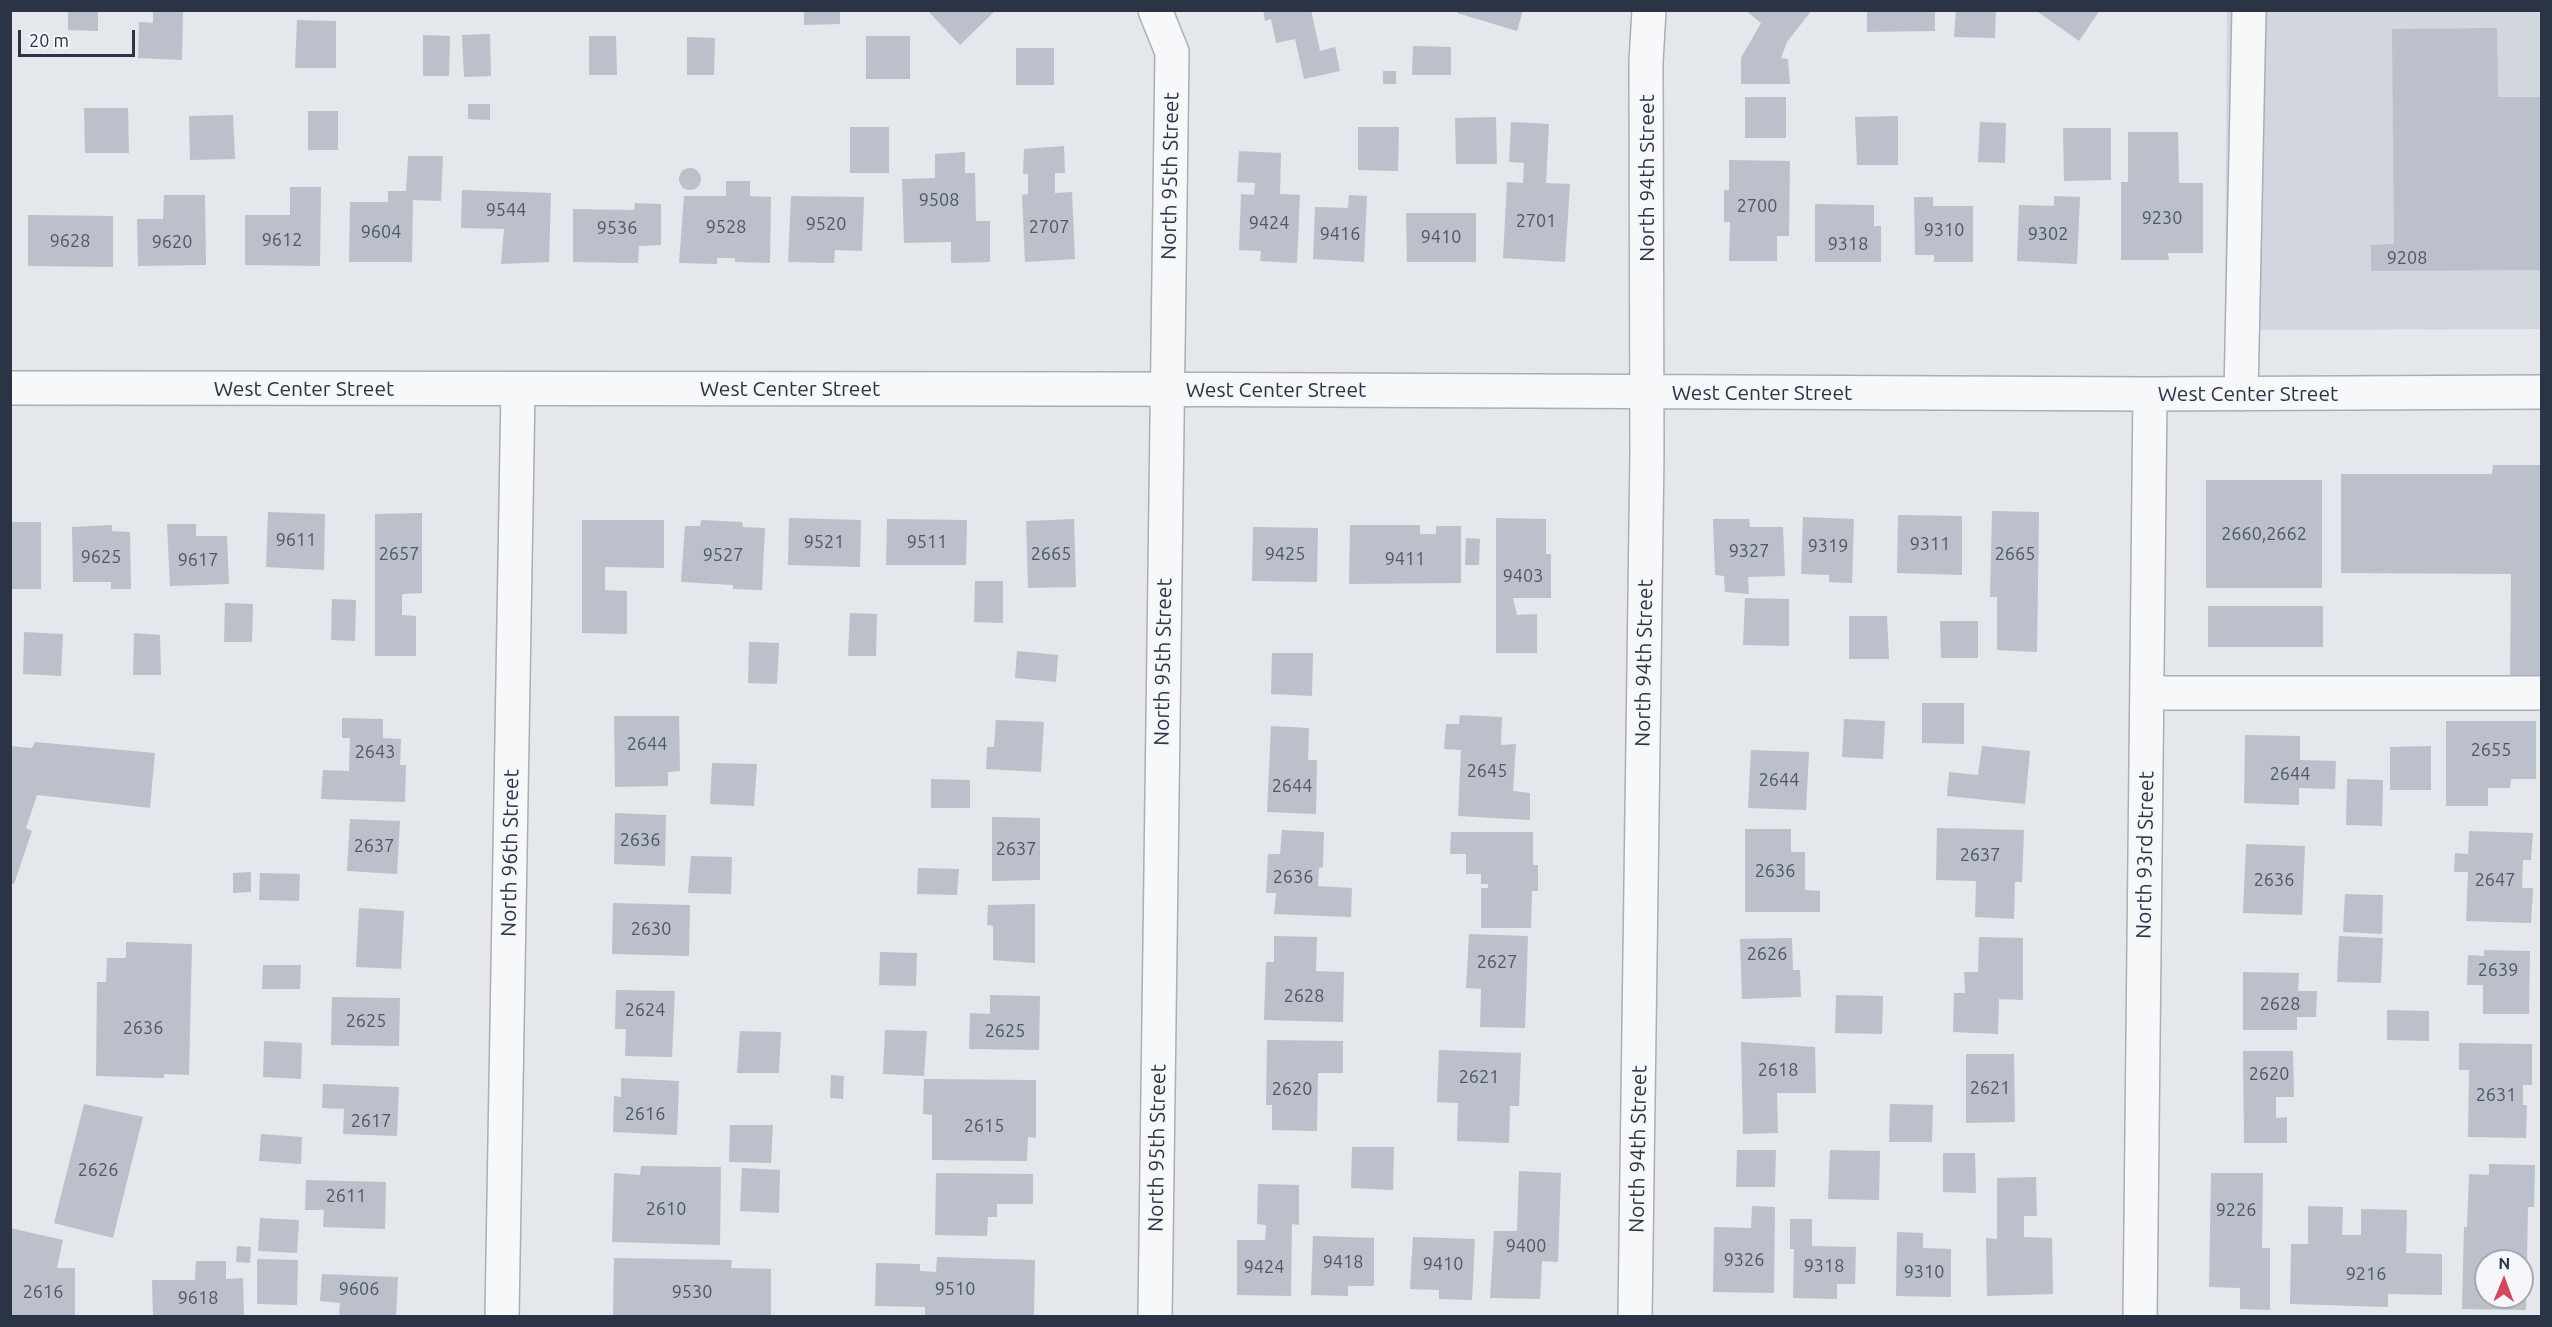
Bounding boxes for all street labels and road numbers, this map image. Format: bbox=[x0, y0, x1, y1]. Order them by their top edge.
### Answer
street label: North 95th Street bbox=[1156, 92, 1184, 260]
street label: North 94th Street bbox=[1634, 94, 1660, 262]
street label: West Center Street bbox=[214, 376, 394, 402]
street label: West Center Street bbox=[700, 376, 880, 402]
street label: West Center Street bbox=[1186, 377, 1366, 403]
street label: West Center Street bbox=[1672, 380, 1852, 406]
street label: West Center Street bbox=[2158, 381, 2338, 407]
street label: North 95th Street bbox=[1149, 578, 1177, 746]
street label: North 94th Street bbox=[1630, 579, 1658, 747]
street label: North 96th Street bbox=[496, 769, 524, 937]
street label: North 93rd Street bbox=[2131, 771, 2159, 939]
street label: North 95th Street bbox=[1143, 1064, 1171, 1232]
street label: North 94th Street bbox=[1624, 1065, 1652, 1233]

